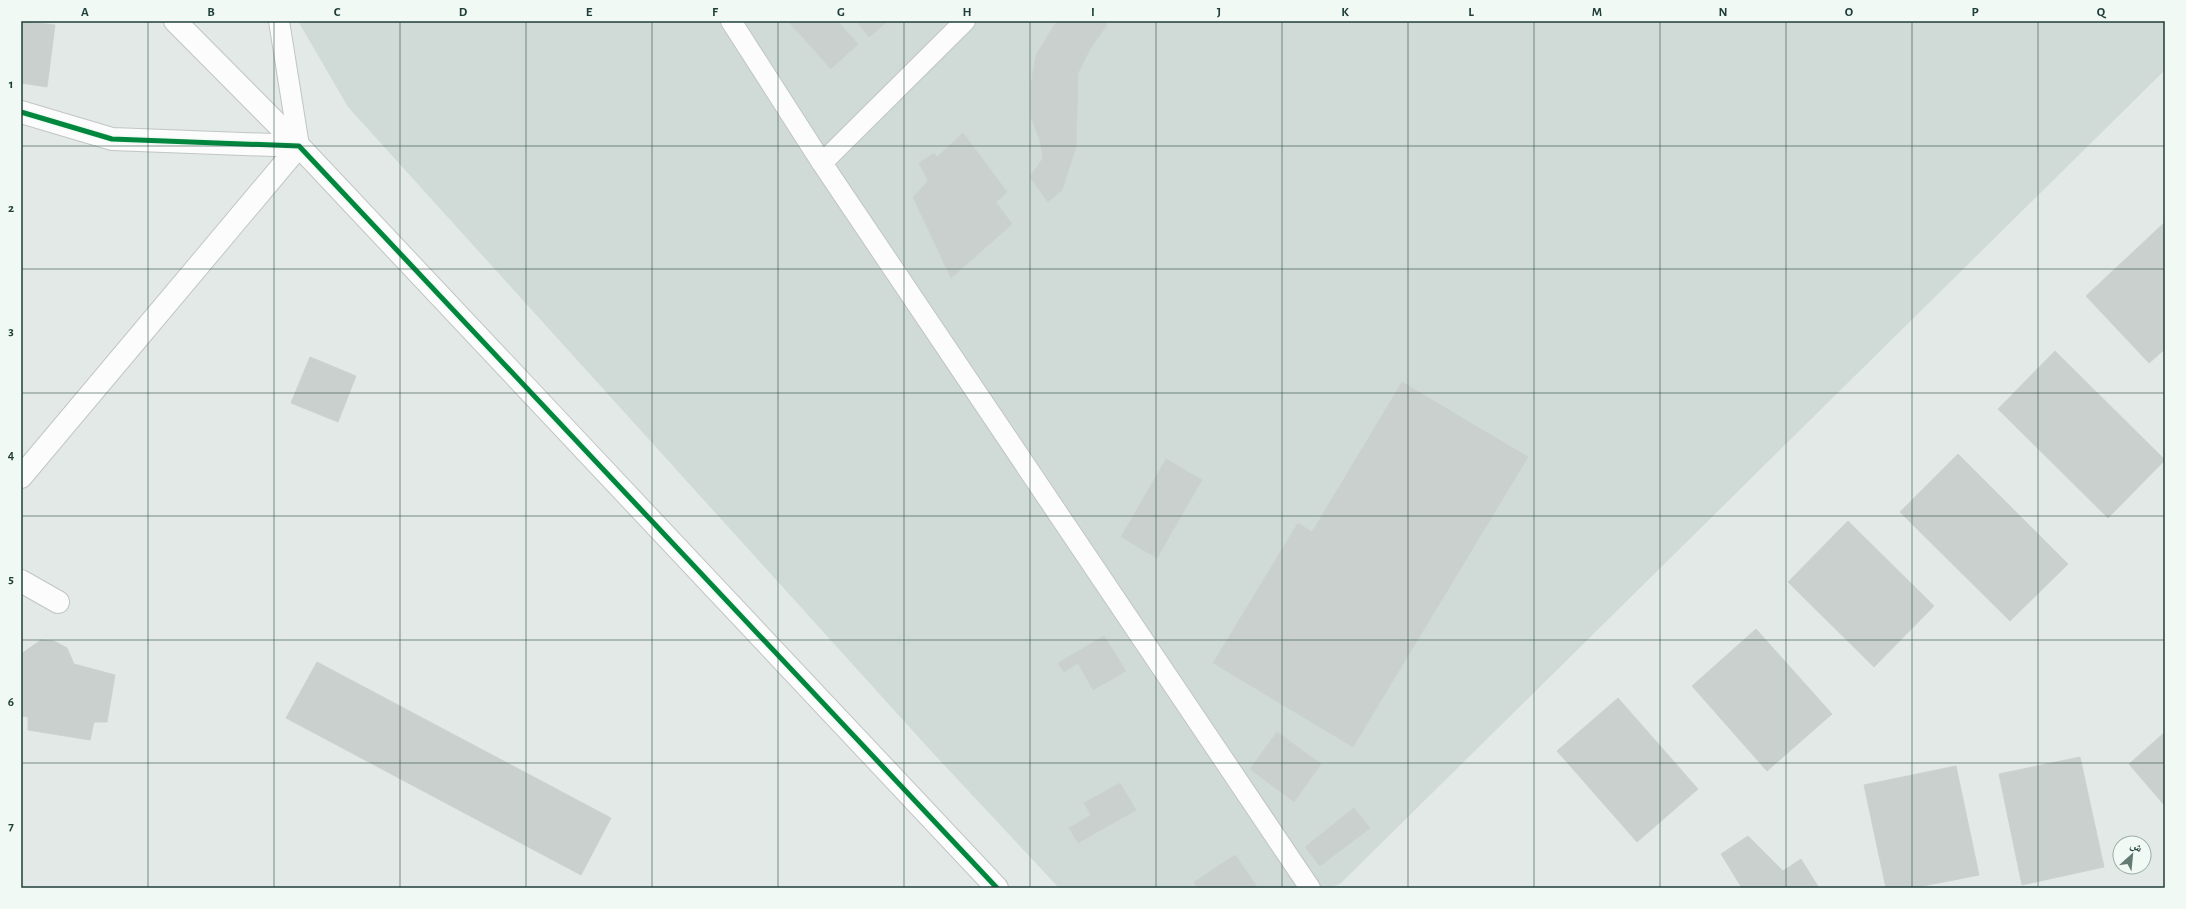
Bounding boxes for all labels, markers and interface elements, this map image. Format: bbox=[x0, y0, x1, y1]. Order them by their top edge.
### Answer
text: A bbox=[81, 6, 89, 19]
text: B bbox=[207, 6, 215, 19]
text: C bbox=[334, 6, 341, 19]
text: D bbox=[459, 6, 468, 19]
text: E bbox=[586, 6, 593, 19]
text: F bbox=[712, 6, 719, 19]
text: G bbox=[837, 6, 845, 19]
text: H bbox=[962, 6, 972, 19]
text: I bbox=[1091, 6, 1095, 19]
text: J bbox=[1217, 6, 1221, 19]
text: K bbox=[1341, 6, 1349, 19]
text: L bbox=[1468, 6, 1474, 19]
text: M bbox=[1592, 6, 1602, 19]
text: N bbox=[1718, 6, 1728, 19]
text: O bbox=[1845, 6, 1854, 19]
text: P bbox=[1971, 6, 1979, 19]
text: Q bbox=[2097, 6, 2107, 19]
text: 1 bbox=[9, 78, 13, 91]
text: 2 bbox=[8, 202, 14, 215]
text: 3 bbox=[8, 325, 14, 338]
text: 4 bbox=[8, 449, 15, 462]
text: 5 bbox=[8, 573, 14, 586]
text: 6 bbox=[8, 696, 14, 709]
text: 7 bbox=[8, 820, 14, 833]
north arrow bbox=[2112, 835, 2152, 875]
text: ش bbox=[2128, 839, 2144, 856]

